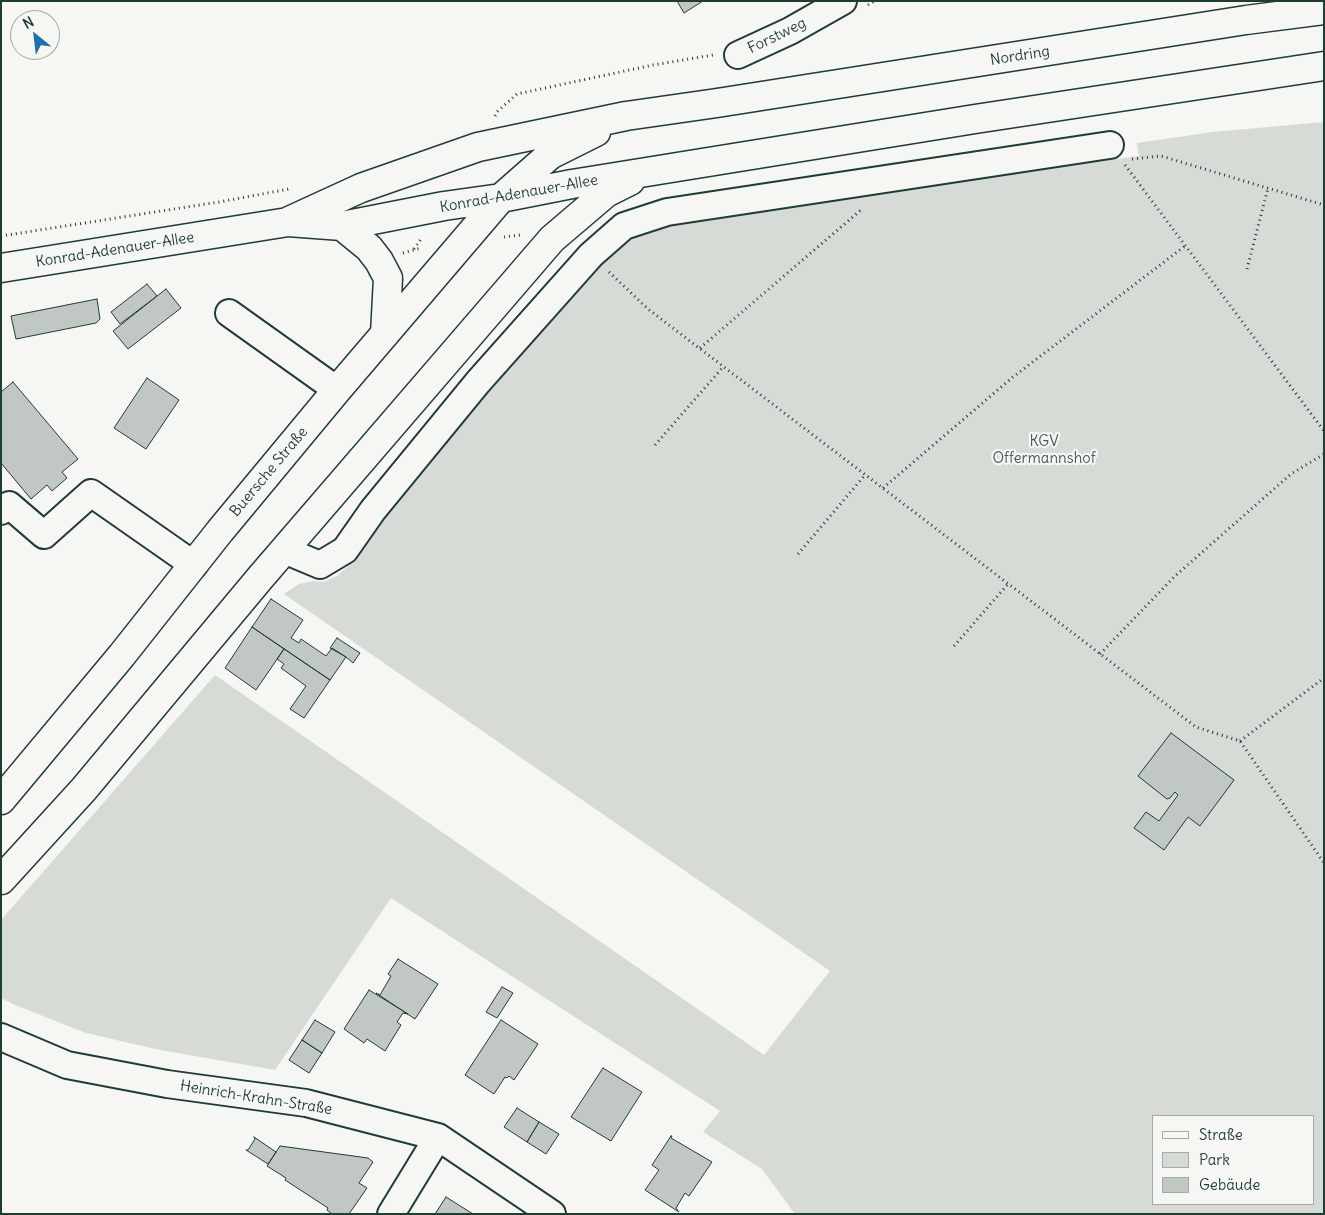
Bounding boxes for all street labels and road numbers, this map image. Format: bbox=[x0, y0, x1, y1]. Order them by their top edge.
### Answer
street label: Forstweg bbox=[745, 14, 809, 58]
street label: Nordring bbox=[989, 42, 1051, 70]
street label: Konrad-Adenauer-Allee bbox=[439, 171, 599, 217]
street label: Konrad-Adenauer-Allee bbox=[34, 229, 196, 271]
street label: Buersche Straße bbox=[226, 424, 312, 520]
street label: Heinrich-Krahn-Straße bbox=[179, 1077, 333, 1119]

